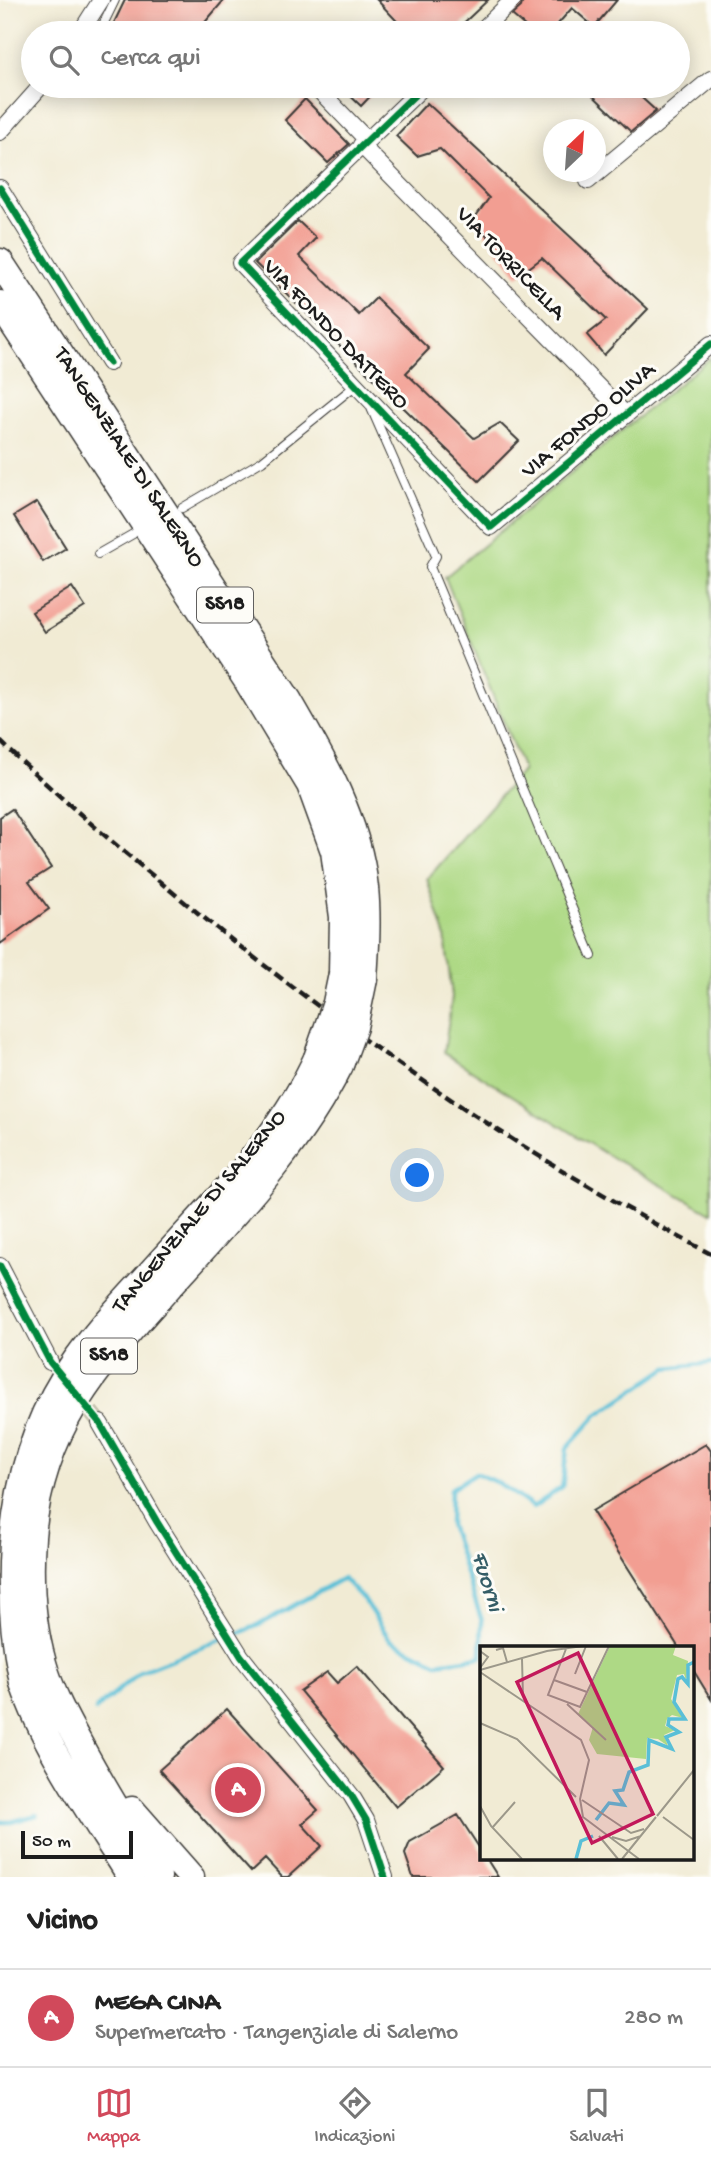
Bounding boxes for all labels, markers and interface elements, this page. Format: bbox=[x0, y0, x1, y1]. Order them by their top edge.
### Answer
search box bbox=[21, 21, 690, 98]
icon: search bbox=[45, 41, 83, 79]
text: Cerca qui bbox=[101, 44, 201, 75]
north arrow bbox=[543, 119, 606, 182]
street label: VIA TORRICELLA bbox=[449, 201, 572, 327]
street label: VIA FONDO DATTERO bbox=[256, 253, 414, 416]
street label: TANGENZIALE DI SALERNO bbox=[46, 341, 209, 573]
street label: VIA FONDO OLIVA bbox=[516, 356, 663, 485]
road number: SS18 bbox=[197, 588, 253, 622]
street label: TANGENZIALE DI SALERNO bbox=[106, 1105, 293, 1321]
your location bbox=[400, 1158, 434, 1192]
road number: SS18 bbox=[81, 1338, 137, 1374]
water label: Fuorni bbox=[463, 1549, 510, 1618]
inset map bbox=[480, 1646, 694, 1860]
pin: A bbox=[215, 1764, 261, 1816]
scale bar bbox=[21, 1828, 133, 1860]
text: 50 m bbox=[32, 1831, 71, 1854]
text: Vicino bbox=[28, 1905, 98, 1940]
text: MEGA CINA bbox=[95, 1989, 220, 2020]
text: A bbox=[44, 2005, 58, 2032]
text: 280 m bbox=[624, 2005, 683, 2032]
text: Supermercato · Tangenziale di Salerno bbox=[95, 2020, 458, 2047]
tab: Mappa bbox=[87, 2084, 140, 2149]
tab: Indicazioni bbox=[314, 2084, 395, 2149]
tab: Salvati bbox=[570, 2084, 624, 2149]

